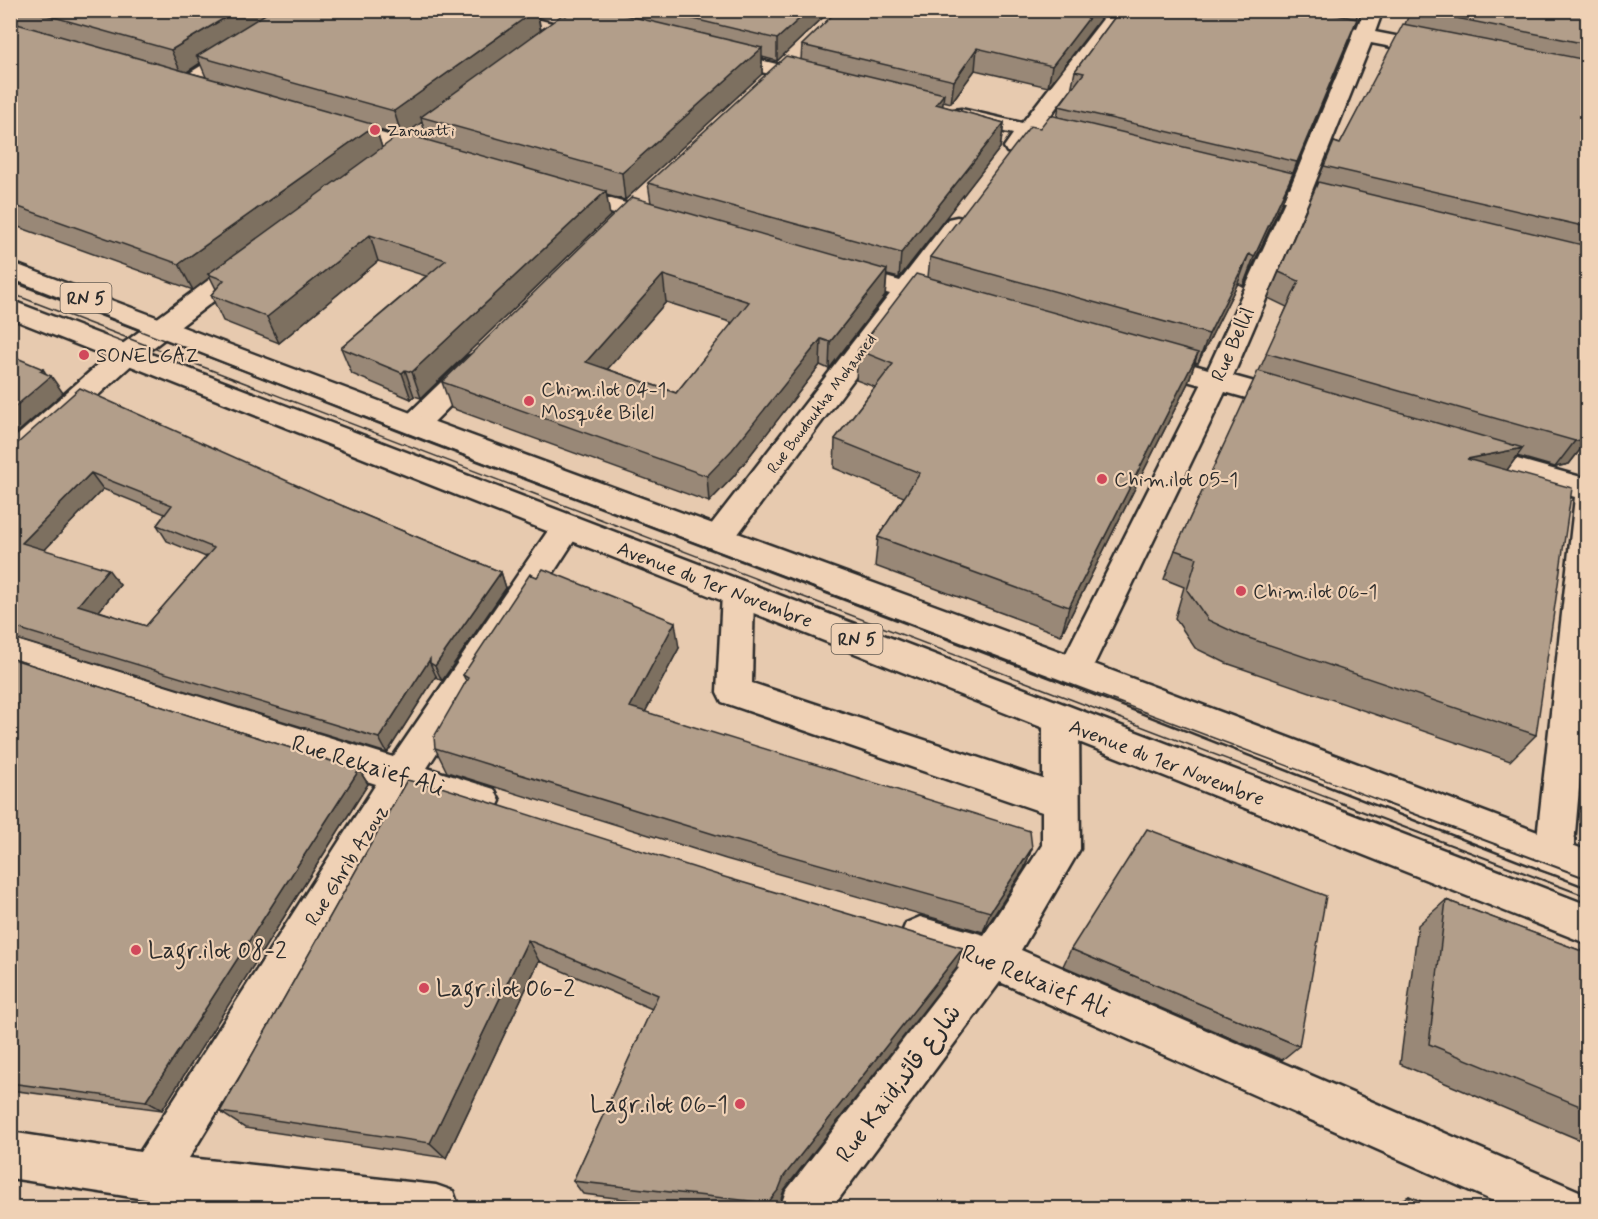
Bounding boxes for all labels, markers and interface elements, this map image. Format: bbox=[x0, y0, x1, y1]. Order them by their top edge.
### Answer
place label: Zarouatti bbox=[387, 121, 455, 142]
marker: Zarouatti bbox=[368, 123, 382, 137]
road number: RN 5 bbox=[60, 283, 112, 313]
street label: Rue Bellil bbox=[1205, 303, 1262, 386]
street label: Rue Boudoukha Mohamed bbox=[763, 330, 882, 478]
place label: SONELGAZ bbox=[96, 343, 199, 370]
marker: SONELGAZ bbox=[77, 348, 91, 362]
place label: Chim.ilot 04-1 Mosquée Bilel bbox=[541, 377, 667, 427]
marker: Chim.ilot 04-1 Mosquée Bilel bbox=[522, 394, 536, 408]
place label: Chim.ilot 05-1 bbox=[1114, 467, 1238, 494]
marker: Chim.ilot 05-1 bbox=[1095, 472, 1109, 486]
street label: Avenue du 1er Novembre bbox=[613, 536, 816, 635]
place label: Chim.ilot 06-1 bbox=[1253, 579, 1377, 606]
marker: Chim.ilot 06-1 bbox=[1234, 584, 1248, 598]
road number: RN 5 bbox=[832, 624, 882, 654]
street label: Avenue du 1er Novembre bbox=[1065, 714, 1268, 813]
street label: Rue Rekaïef Ali bbox=[288, 729, 447, 804]
street label: Rue Ghrib Azouz bbox=[299, 800, 395, 932]
place label: Lagr.ilot 08-2 bbox=[148, 936, 287, 970]
street label: Rue Rekaïef Ali bbox=[957, 937, 1114, 1025]
marker: Lagr.ilot 08-2 bbox=[129, 943, 143, 957]
place label: Lagr.ilot 06-2 bbox=[436, 974, 575, 1008]
marker: Lagr.ilot 06-2 bbox=[417, 981, 431, 995]
street label: Rue Kaïd;شارع قائد bbox=[829, 998, 969, 1169]
place label: Lagr.ilot 06-1 bbox=[590, 1090, 728, 1124]
marker: Lagr.ilot 06-1 bbox=[733, 1097, 747, 1111]

